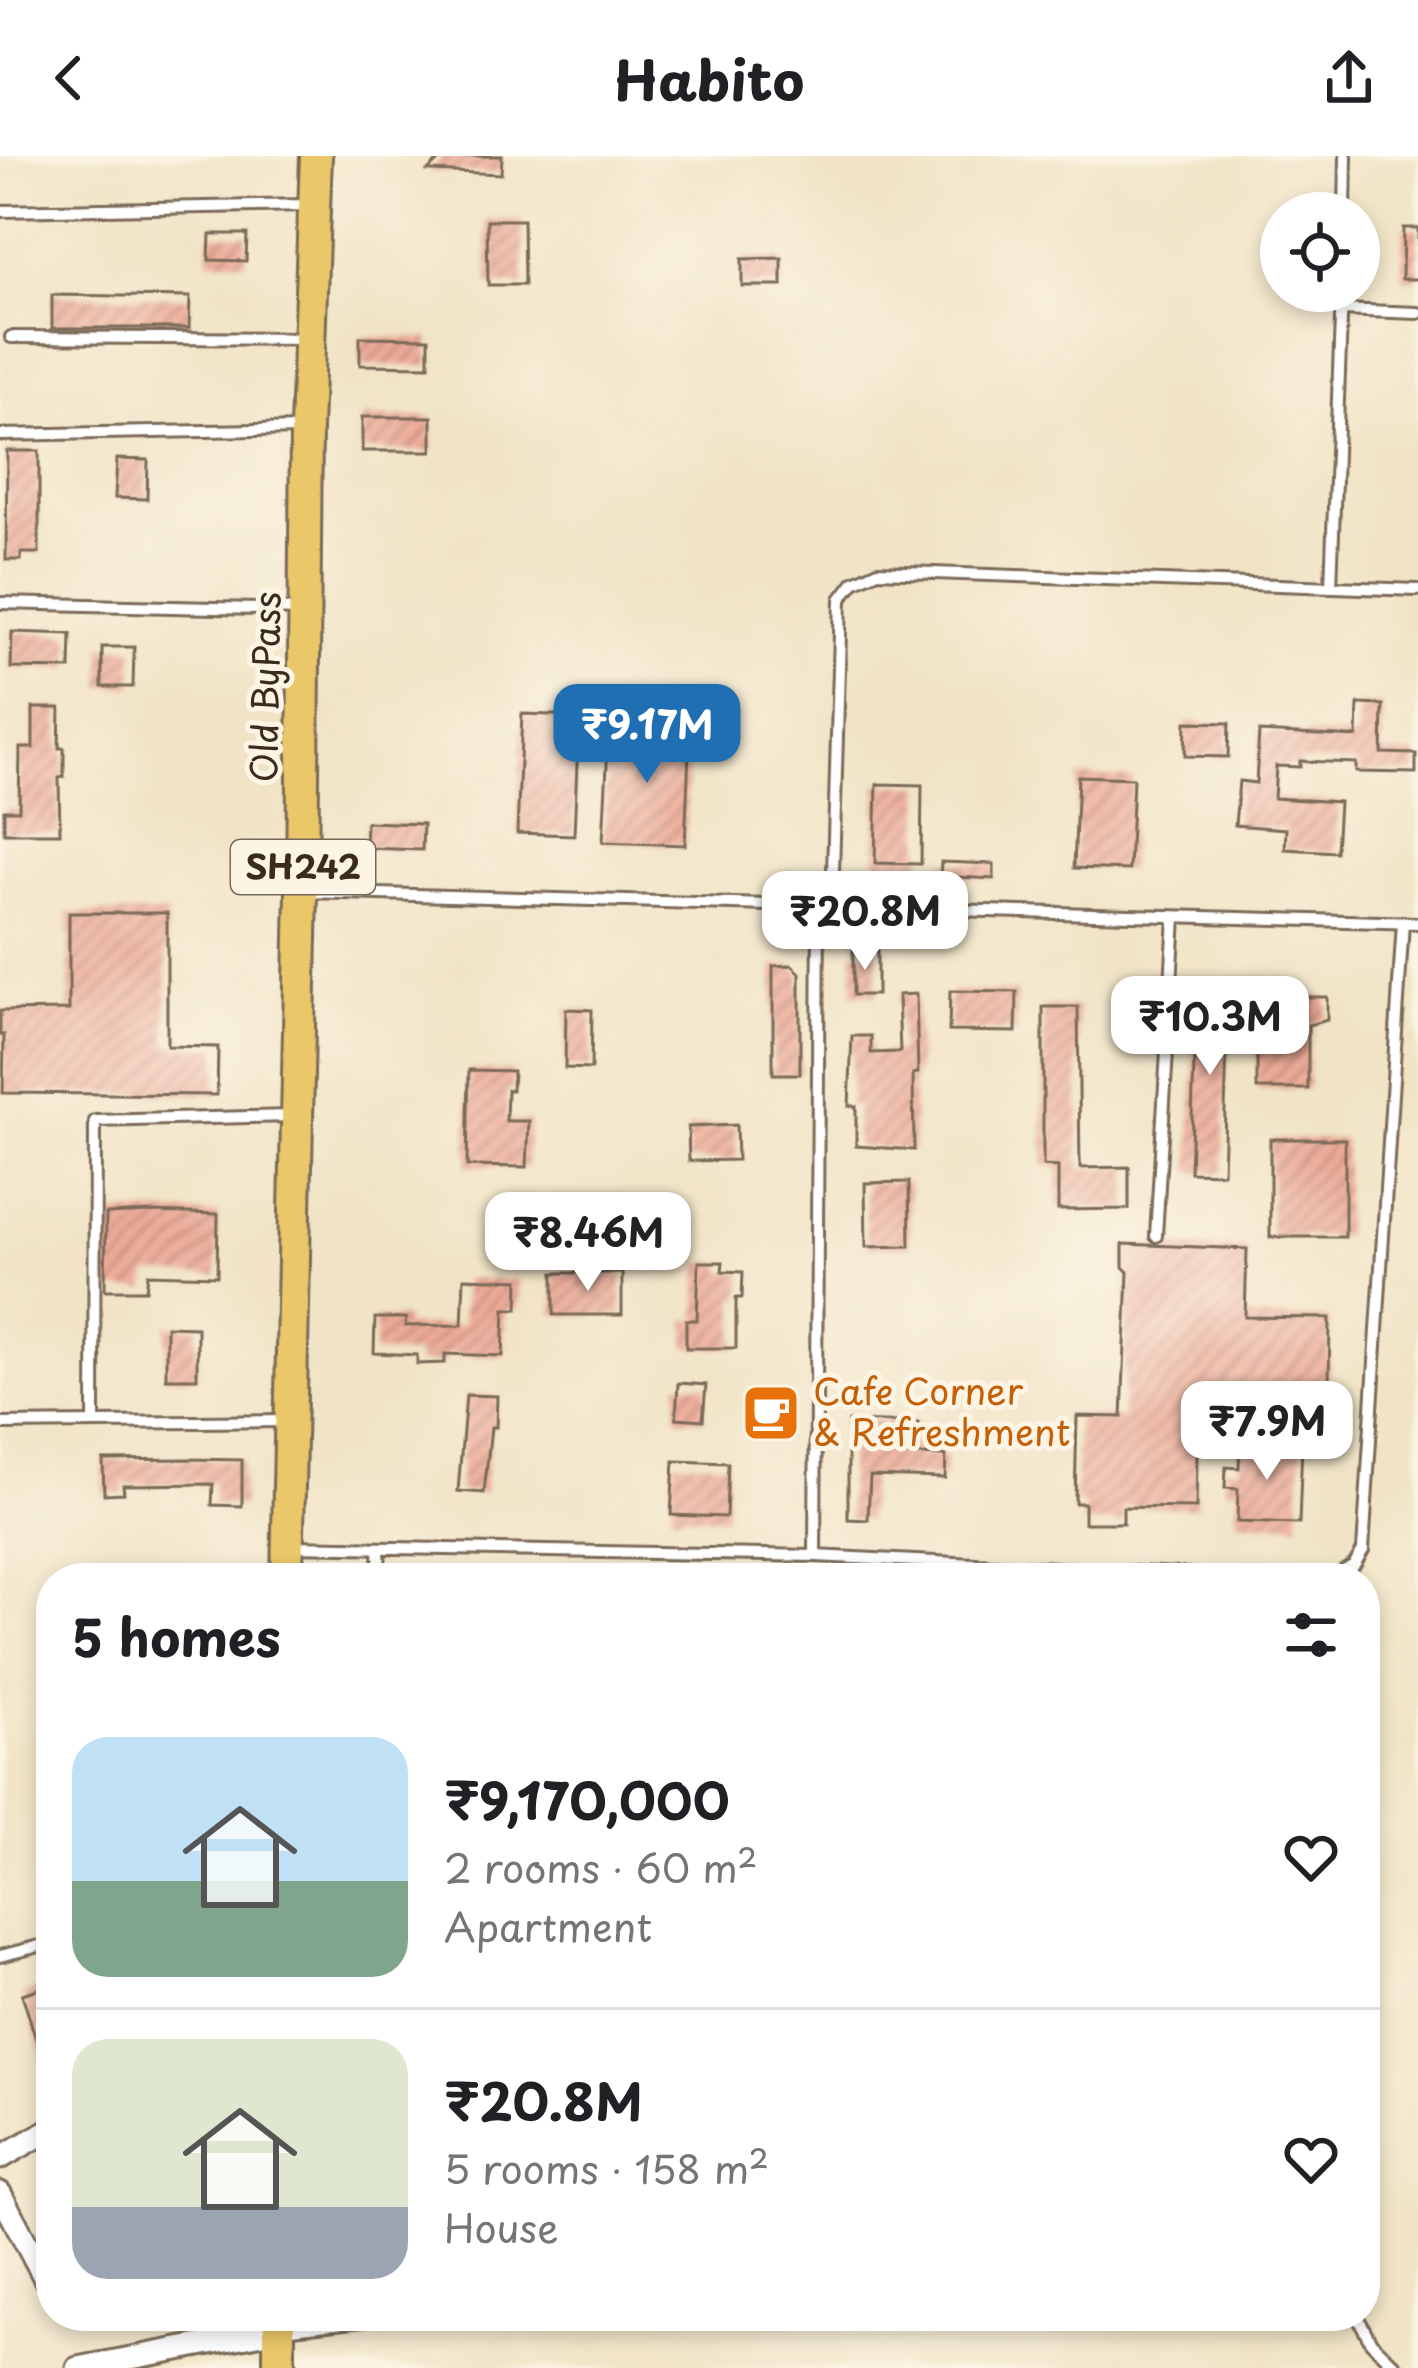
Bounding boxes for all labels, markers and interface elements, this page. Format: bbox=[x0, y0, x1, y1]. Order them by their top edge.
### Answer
text: Habito bbox=[614, 38, 804, 119]
icon: back bbox=[36, 45, 102, 111]
icon: share bbox=[1316, 45, 1382, 111]
map controls bbox=[1260, 192, 1380, 312]
button: locate bbox=[1260, 192, 1380, 312]
street label: Old ByPass bbox=[235, 591, 293, 783]
pin: ₹9.17M bbox=[549, 684, 745, 786]
text: ₹9.17M bbox=[580, 693, 714, 752]
road number: SH242 bbox=[231, 840, 375, 894]
pin: ₹20.8M bbox=[767, 871, 963, 973]
text: ₹20.8M bbox=[789, 880, 941, 939]
pin: ₹10.3M bbox=[1112, 976, 1308, 1078]
text: ₹10.3M bbox=[1138, 985, 1282, 1044]
pin: ₹8.46M bbox=[490, 1192, 686, 1294]
text: ₹8.46M bbox=[512, 1201, 664, 1260]
place label: Cafe Corner & Refreshment bbox=[813, 1363, 1070, 1458]
pin: ₹7.9M bbox=[1183, 1381, 1351, 1483]
cafe icon: Cafe Corner & Refreshment bbox=[740, 1382, 802, 1444]
text: ₹7.9M bbox=[1208, 1390, 1326, 1449]
text: 5 homes bbox=[72, 1597, 281, 1674]
icon: filters bbox=[1278, 1602, 1344, 1668]
text: ₹9,170,000 bbox=[444, 1760, 730, 1837]
icon: home bbox=[168, 1785, 312, 1929]
icon: heart bbox=[1278, 1824, 1344, 1890]
text: 2 rooms · 60 m² bbox=[444, 1837, 758, 1896]
text: Apartment bbox=[444, 1896, 652, 1955]
text: ₹20.8M bbox=[444, 2061, 643, 2138]
icon: home bbox=[168, 2087, 312, 2231]
icon: heart bbox=[1278, 2126, 1344, 2192]
text: 5 rooms · 158 m² bbox=[444, 2138, 769, 2197]
text: House bbox=[444, 2197, 558, 2256]

